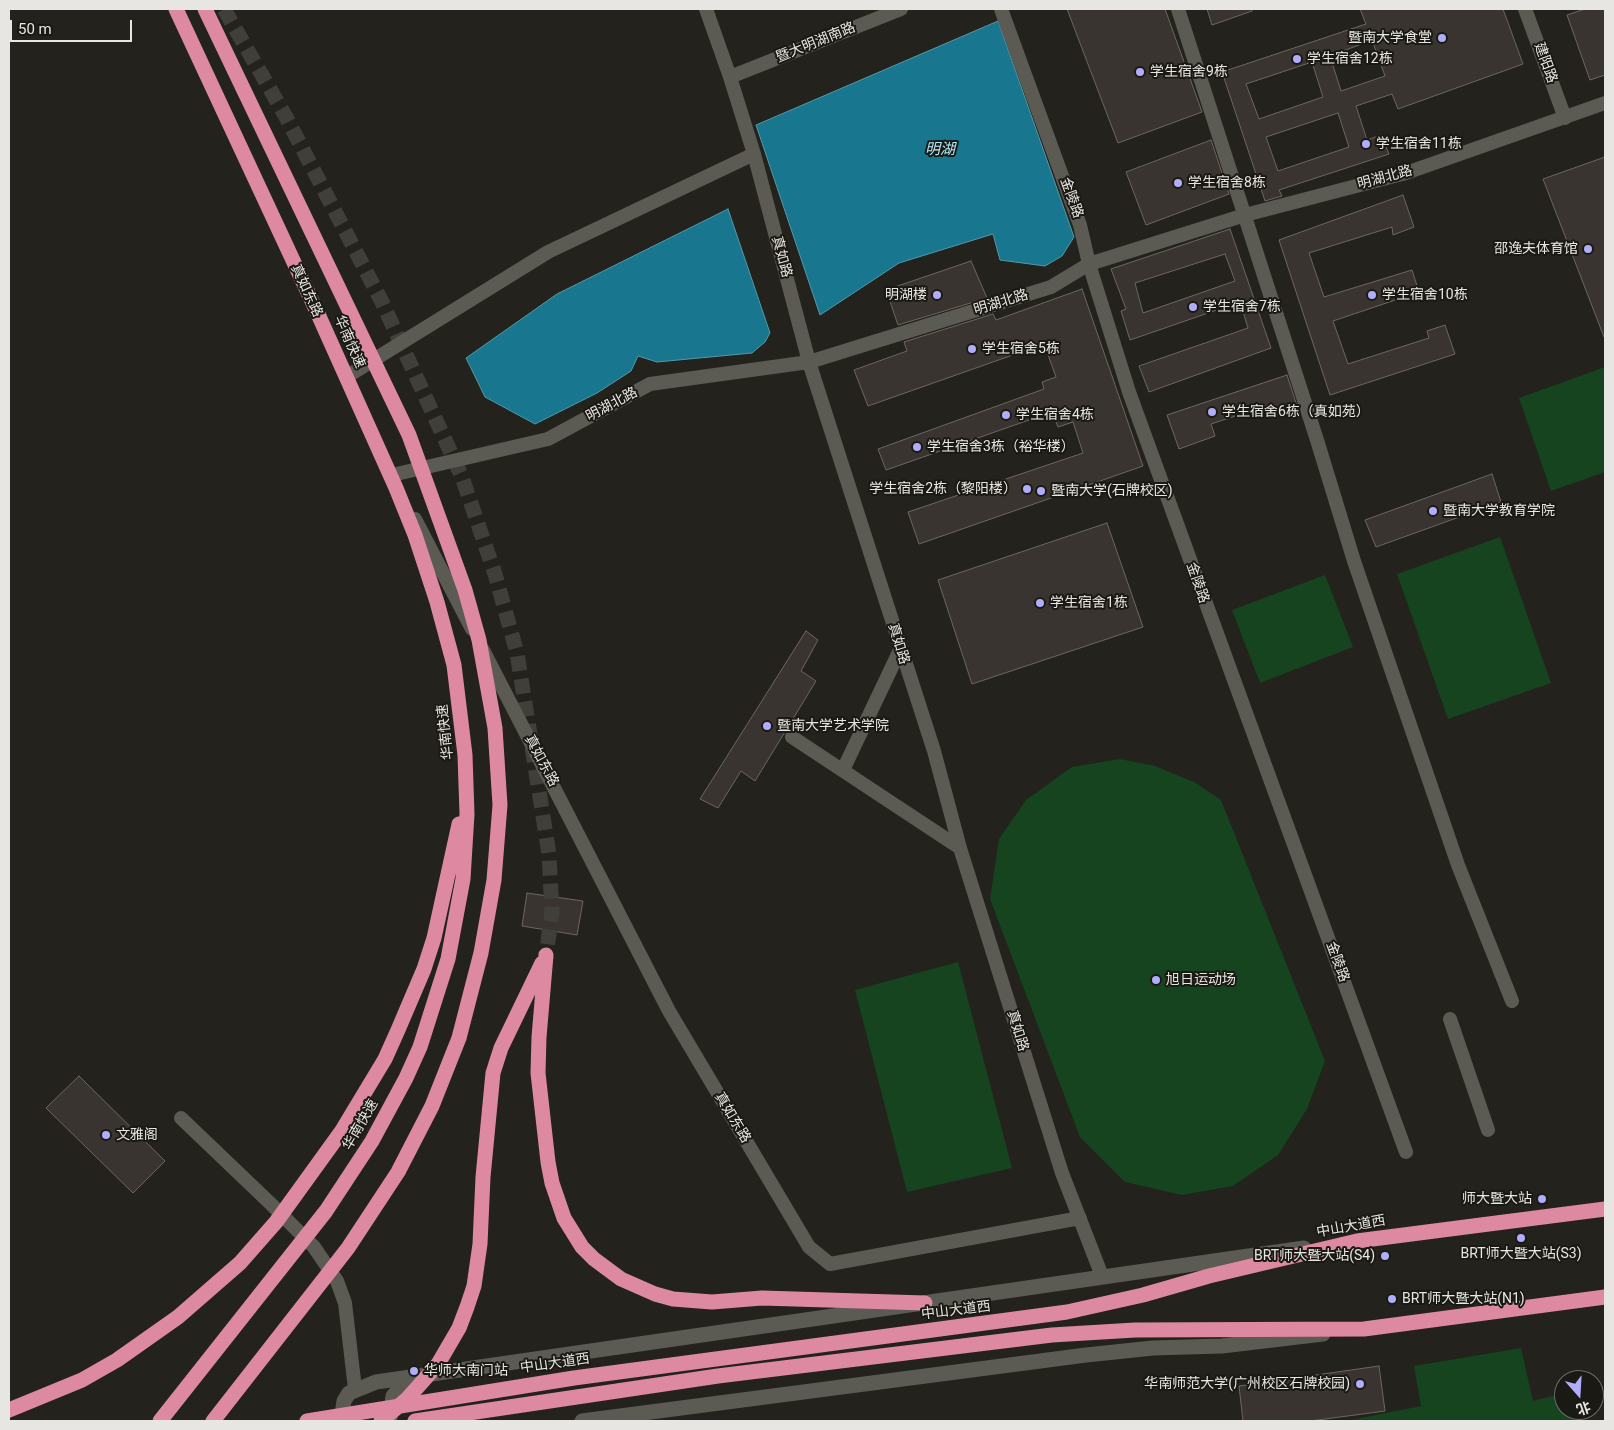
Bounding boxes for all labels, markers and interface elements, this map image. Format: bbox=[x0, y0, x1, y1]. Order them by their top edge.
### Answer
scale bar bbox=[12, 10, 135, 42]
street label: 暨大明湖南路 bbox=[774, 19, 858, 67]
text: 50 m bbox=[18, 20, 52, 38]
place label: 暨南大学食堂 bbox=[1348, 30, 1432, 46]
marker: 暨南大学食堂 bbox=[1436, 32, 1448, 44]
street label: 建阳路 bbox=[1530, 40, 1560, 86]
place label: 学生宿舍12栋 bbox=[1307, 51, 1393, 67]
marker: 学生宿舍12栋 bbox=[1291, 53, 1303, 65]
place label: 学生宿舍9栋 bbox=[1150, 64, 1228, 80]
marker: 学生宿舍9栋 bbox=[1134, 66, 1146, 78]
place label: 学生宿舍11栋 bbox=[1376, 136, 1462, 152]
marker: 学生宿舍11栋 bbox=[1360, 138, 1372, 150]
water label: 明湖 bbox=[925, 141, 955, 159]
street label: 明湖北路 bbox=[1356, 163, 1414, 193]
street label: 金陵路 bbox=[1056, 175, 1086, 221]
place label: 学生宿舍8栋 bbox=[1188, 175, 1266, 191]
marker: 学生宿舍8栋 bbox=[1172, 177, 1184, 189]
street label: 真如路 bbox=[767, 235, 795, 279]
place label: 邵逸夫体育馆 bbox=[1494, 241, 1578, 257]
marker: 邵逸夫体育馆 bbox=[1582, 243, 1594, 255]
street label: 真如东路 bbox=[287, 262, 325, 320]
place label: 明湖楼 bbox=[885, 287, 927, 303]
street label: 明湖北路 bbox=[972, 287, 1030, 319]
place label: 学生宿舍10栋 bbox=[1382, 287, 1468, 303]
marker: 明湖楼 bbox=[931, 289, 943, 301]
marker: 学生宿舍10栋 bbox=[1366, 289, 1378, 301]
place label: 学生宿舍7栋 bbox=[1203, 299, 1281, 315]
marker: 学生宿舍7栋 bbox=[1187, 301, 1199, 313]
street label: 华南快速 bbox=[330, 313, 368, 371]
place label: 学生宿舍5栋 bbox=[982, 341, 1060, 357]
marker: 学生宿舍5栋 bbox=[966, 343, 978, 355]
street label: 明湖北路 bbox=[583, 384, 641, 426]
place label: 学生宿舍6栋（真如苑） bbox=[1222, 404, 1370, 420]
marker: 学生宿舍6栋（真如苑） bbox=[1206, 406, 1218, 418]
place label: 学生宿舍4栋 bbox=[1016, 407, 1094, 423]
marker: 学生宿舍4栋 bbox=[1000, 409, 1012, 421]
place label: 学生宿舍3栋（裕华楼） bbox=[927, 439, 1075, 455]
marker: 学生宿舍3栋（裕华楼） bbox=[911, 441, 923, 453]
place label: 学生宿舍2栋（黎阳楼） bbox=[869, 481, 1017, 497]
marker: 学生宿舍2栋（黎阳楼） bbox=[1021, 483, 1033, 495]
place label: 暨南大学(石牌校区) bbox=[1051, 483, 1173, 499]
marker: 暨南大学(石牌校区) bbox=[1035, 485, 1047, 497]
place label: 暨南大学教育学院 bbox=[1443, 503, 1555, 519]
marker: 暨南大学教育学院 bbox=[1427, 505, 1439, 517]
street label: 金陵路 bbox=[1182, 560, 1212, 606]
place label: 学生宿舍1栋 bbox=[1050, 595, 1128, 611]
marker: 学生宿舍1栋 bbox=[1034, 597, 1046, 609]
street label: 真如路 bbox=[884, 621, 912, 667]
street label: 华南快速 bbox=[435, 703, 457, 761]
place label: 暨南大学艺术学院 bbox=[777, 718, 889, 734]
marker: 暨南大学艺术学院 bbox=[761, 720, 773, 732]
street label: 真如东路 bbox=[520, 732, 562, 790]
street label: 金陵路 bbox=[1322, 939, 1352, 985]
place label: 旭日运动场 bbox=[1166, 972, 1236, 988]
marker: 旭日运动场 bbox=[1150, 974, 1162, 986]
street label: 真如路 bbox=[1003, 1008, 1031, 1054]
street label: 真如东路 bbox=[710, 1090, 754, 1146]
street label: 华南快速 bbox=[340, 1097, 382, 1153]
place label: 文雅阁 bbox=[116, 1127, 158, 1143]
marker: 文雅阁 bbox=[100, 1129, 112, 1141]
place label: 师大暨大站 bbox=[1462, 1191, 1532, 1207]
marker: 师大暨大站 bbox=[1536, 1193, 1548, 1205]
street label: 中山大道西 bbox=[1315, 1213, 1387, 1241]
marker: BRT师大暨大站(S3) bbox=[1515, 1232, 1527, 1244]
place label: BRT师大暨大站(S3) bbox=[1460, 1246, 1582, 1262]
place label: BRT师大暨大站(S4) bbox=[1254, 1248, 1375, 1264]
marker: BRT师大暨大站(S4) bbox=[1379, 1250, 1391, 1262]
place label: BRT师大暨大站(N1) bbox=[1402, 1291, 1525, 1307]
marker: BRT师大暨大站(N1) bbox=[1386, 1293, 1398, 1305]
street label: 中山大道西 bbox=[920, 1298, 992, 1324]
street label: 中山大道西 bbox=[519, 1351, 591, 1377]
place label: 华师大南门站 bbox=[424, 1363, 508, 1379]
marker: 华师大南门站 bbox=[408, 1365, 420, 1377]
north arrow bbox=[1554, 1370, 1604, 1420]
place label: 华南师范大学(广州校区石牌校园) bbox=[1144, 1376, 1350, 1392]
marker: 华南师范大学(广州校区石牌校园) bbox=[1354, 1378, 1366, 1390]
text: 北 bbox=[1574, 1398, 1593, 1418]

